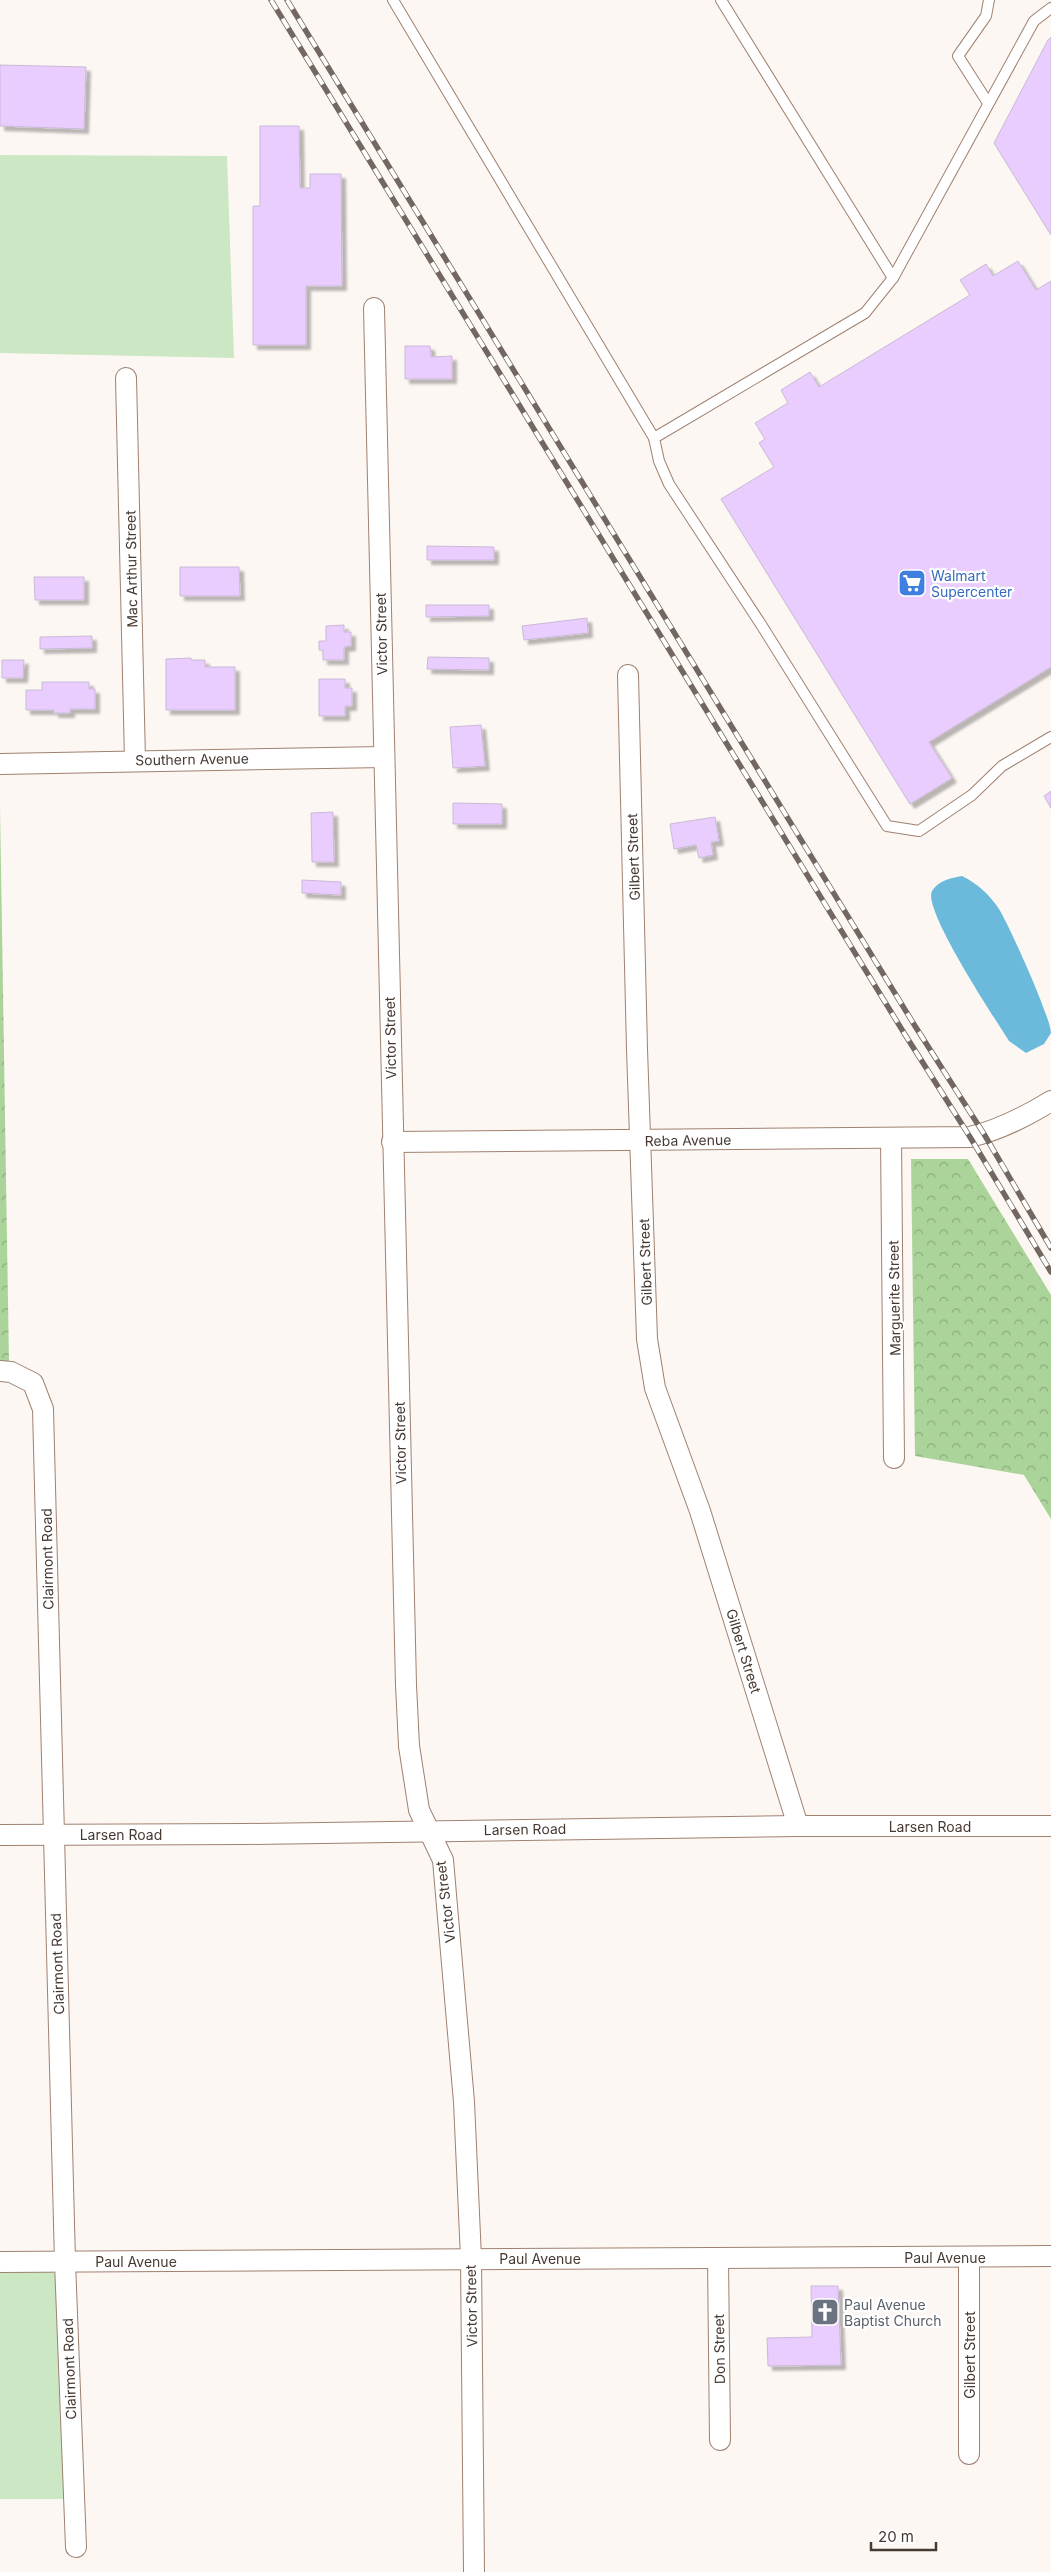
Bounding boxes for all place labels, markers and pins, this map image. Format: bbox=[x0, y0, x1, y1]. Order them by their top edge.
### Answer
place label: Walmart Supercenter bbox=[931, 567, 1012, 600]
supermarket icon: Walmart Supercenter bbox=[897, 568, 927, 598]
place label: Paul Avenue Baptist Church bbox=[844, 2296, 942, 2329]
church icon: Paul Avenue Baptist Church bbox=[810, 2297, 840, 2327]

